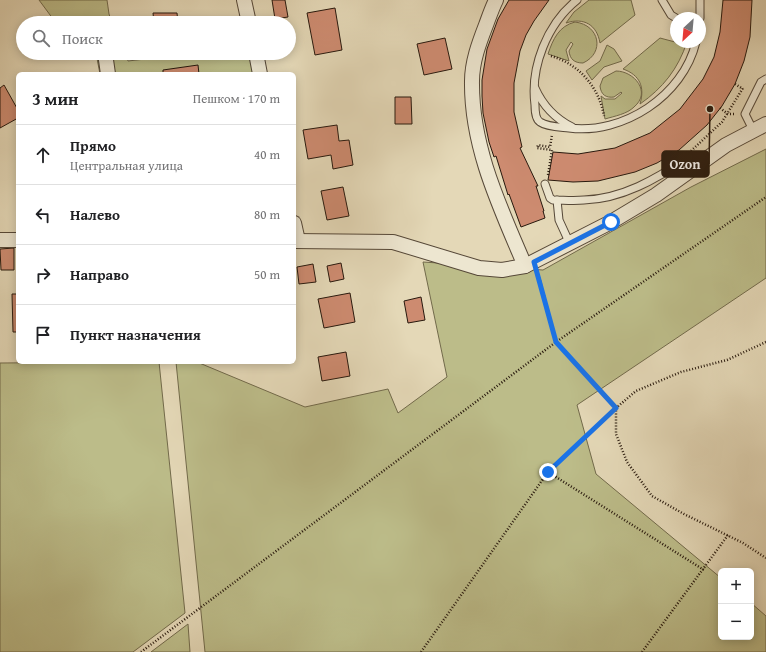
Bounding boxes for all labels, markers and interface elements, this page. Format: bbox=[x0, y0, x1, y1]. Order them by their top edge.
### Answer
north arrow bbox=[670, 12, 706, 48]
search box bbox=[16, 16, 296, 60]
icon: search bbox=[30, 27, 52, 49]
text: Поиск bbox=[62, 28, 103, 49]
text: 3 мин bbox=[32, 86, 78, 111]
text: Пешком · 170 m bbox=[193, 89, 280, 108]
text: Прямо bbox=[70, 135, 116, 156]
icon: ahead bbox=[32, 144, 54, 166]
text: 40 m bbox=[254, 145, 280, 164]
callout: Ozon bbox=[662, 151, 709, 177]
text: Ozon bbox=[669, 154, 701, 174]
text: Центральная улица bbox=[70, 156, 183, 175]
icon: left bbox=[32, 204, 54, 226]
text: Налево bbox=[70, 204, 120, 225]
text: 80 m bbox=[254, 205, 280, 224]
route start bbox=[602, 213, 620, 231]
icon: right bbox=[32, 264, 54, 286]
text: Направо bbox=[70, 264, 129, 285]
text: 50 m bbox=[254, 265, 280, 284]
icon: arrive bbox=[32, 324, 54, 346]
text: Пункт назначения bbox=[70, 324, 201, 345]
route end bbox=[539, 463, 557, 481]
map controls bbox=[718, 568, 754, 640]
button: + bbox=[718, 568, 754, 604]
button: − bbox=[718, 604, 754, 640]

